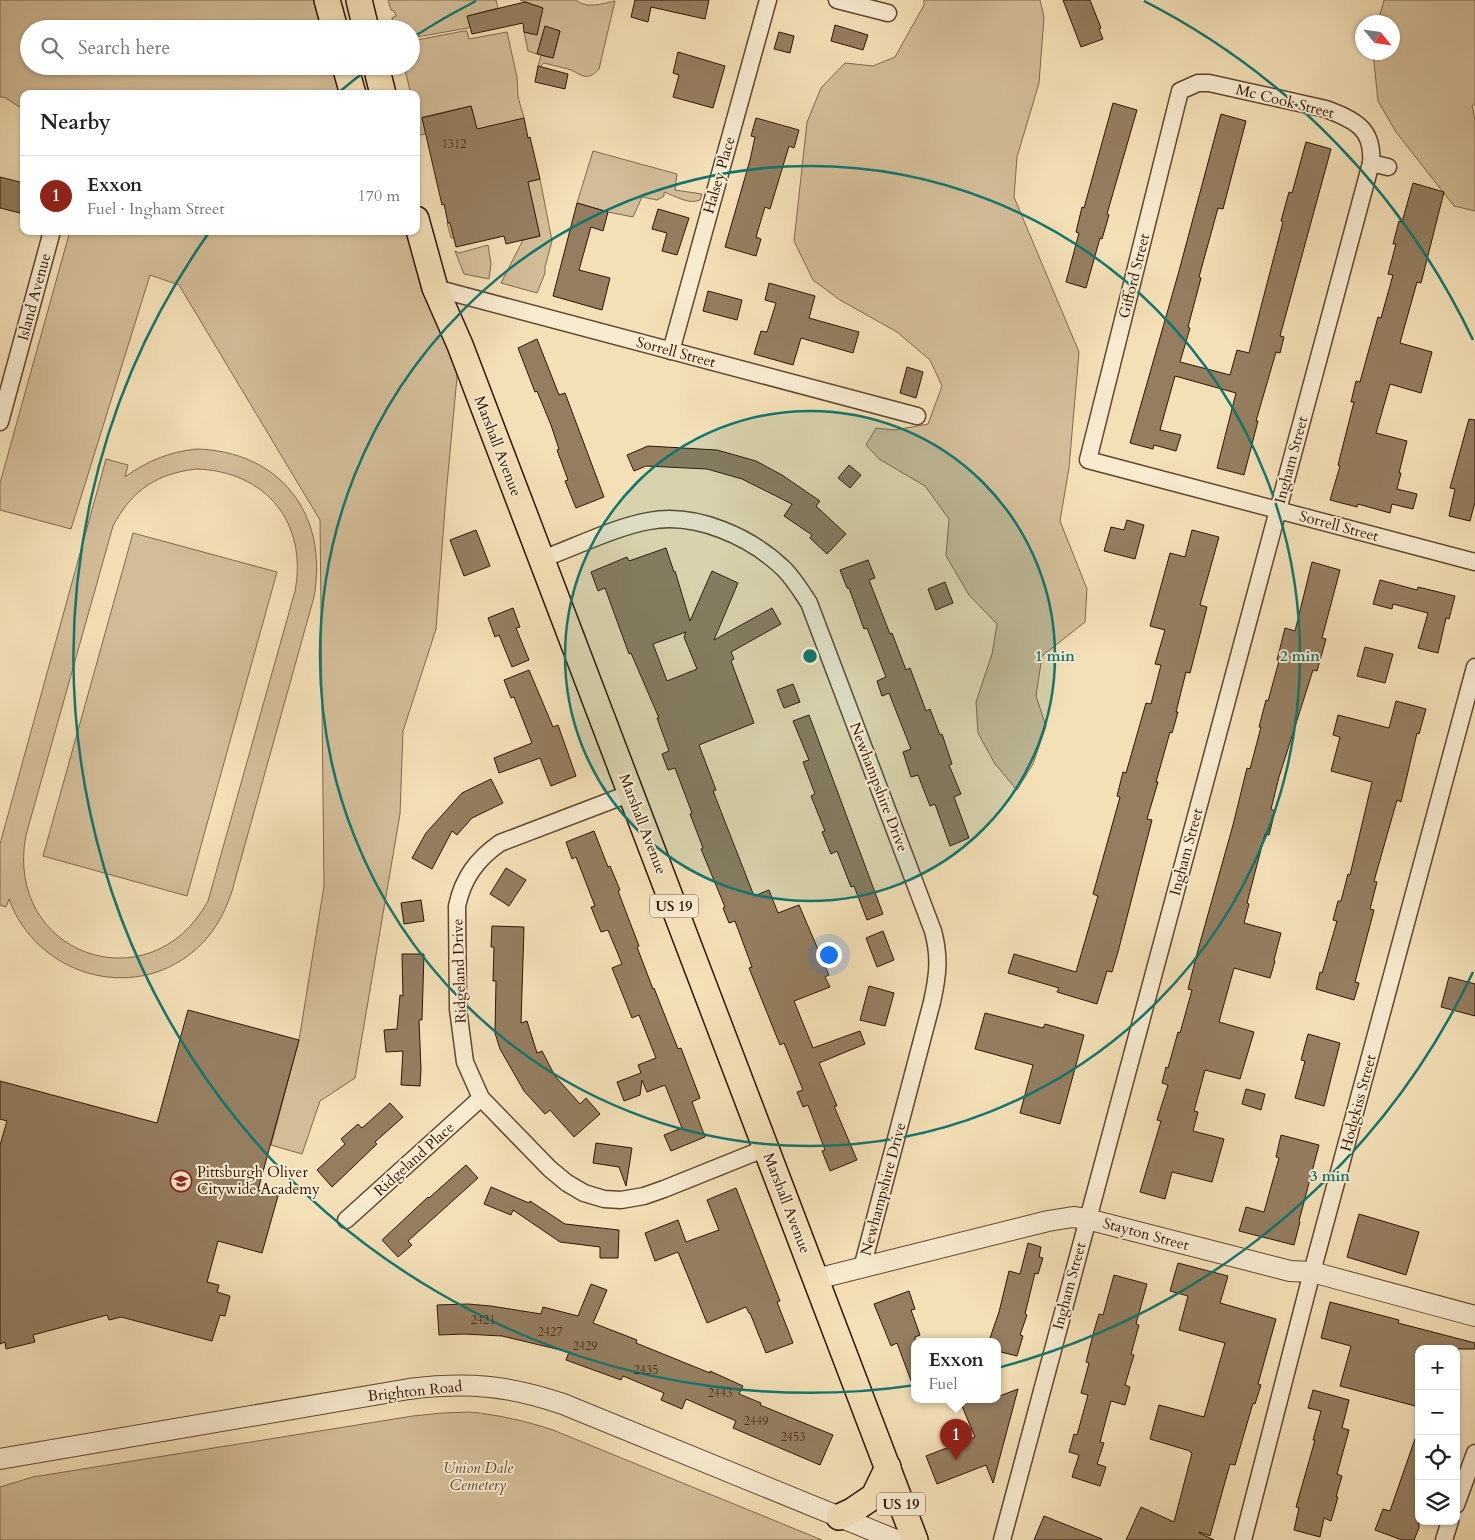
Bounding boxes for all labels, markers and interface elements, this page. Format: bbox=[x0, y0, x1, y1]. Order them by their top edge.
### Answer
north arrow bbox=[1355, 15, 1400, 60]
search box bbox=[20, 20, 420, 75]
icon: search bbox=[38, 34, 66, 62]
text: Search here bbox=[78, 35, 170, 61]
street label: Mc Cook Street bbox=[1234, 79, 1337, 123]
text: Nearby bbox=[40, 108, 111, 137]
street label: Halsey Place bbox=[698, 134, 740, 216]
house number: 1312 bbox=[442, 136, 466, 152]
text: Exxon bbox=[87, 172, 142, 198]
text: 1 bbox=[52, 185, 60, 207]
text: 170 m bbox=[358, 185, 400, 207]
text: Fuel · Ingham Street bbox=[87, 198, 224, 220]
street label: Gifford Street bbox=[1114, 231, 1154, 321]
street label: Island Avenue bbox=[13, 251, 55, 343]
street label: Sorrell Street bbox=[634, 332, 718, 372]
street label: Marshall Avenue bbox=[470, 393, 526, 499]
street label: Ingham Street bbox=[1270, 414, 1312, 506]
street label: Sorrell Street bbox=[1297, 506, 1381, 546]
text: 1 min bbox=[1035, 646, 1075, 666]
text: 2 min bbox=[1280, 646, 1320, 666]
centre of rings bbox=[801, 647, 819, 665]
street label: Newhampshire Drive bbox=[845, 719, 913, 855]
street label: Marshall Avenue bbox=[615, 771, 671, 877]
street label: Ingham Street bbox=[1165, 806, 1207, 898]
road number: US 19 bbox=[650, 894, 698, 918]
street label: Ridgeland Drive bbox=[447, 918, 471, 1024]
your location bbox=[816, 942, 842, 968]
street label: Hodgkiss Street bbox=[1335, 1052, 1381, 1154]
street label: Ridgeland Place bbox=[370, 1117, 459, 1200]
street label: Newhampshire Drive bbox=[856, 1120, 910, 1258]
street label: Marshall Avenue bbox=[759, 1150, 815, 1256]
place label: Pittsburgh Oliver Citywide Academy bbox=[197, 1162, 320, 1199]
text: 3 min bbox=[1310, 1166, 1350, 1186]
school or university icon: Pittsburgh Oliver Citywide Academy bbox=[169, 1169, 193, 1193]
street label: Stayton Street bbox=[1101, 1213, 1191, 1255]
street label: Ingham Street bbox=[1048, 1240, 1090, 1332]
house number: 2421 bbox=[471, 1312, 495, 1328]
house number: 2427 bbox=[538, 1324, 562, 1340]
house number: 2429 bbox=[573, 1338, 597, 1354]
popup bbox=[911, 1338, 1001, 1403]
map controls bbox=[1415, 1345, 1460, 1525]
button: + bbox=[1415, 1345, 1460, 1390]
text: Exxon bbox=[928, 1347, 984, 1373]
house number: 2435 bbox=[634, 1362, 658, 1378]
text: Fuel bbox=[928, 1373, 958, 1395]
street label: Brighton Road bbox=[367, 1376, 463, 1406]
house number: 2443 bbox=[708, 1385, 732, 1401]
button: − bbox=[1415, 1390, 1460, 1435]
house number: 2449 bbox=[744, 1413, 768, 1429]
pin: 1 bbox=[940, 1419, 972, 1460]
house number: 2453 bbox=[781, 1429, 805, 1445]
button: locate bbox=[1415, 1435, 1460, 1480]
park label: Union Dale Cemetery bbox=[443, 1458, 513, 1495]
button: layers bbox=[1415, 1480, 1460, 1525]
road number: US 19 bbox=[877, 1492, 925, 1516]

